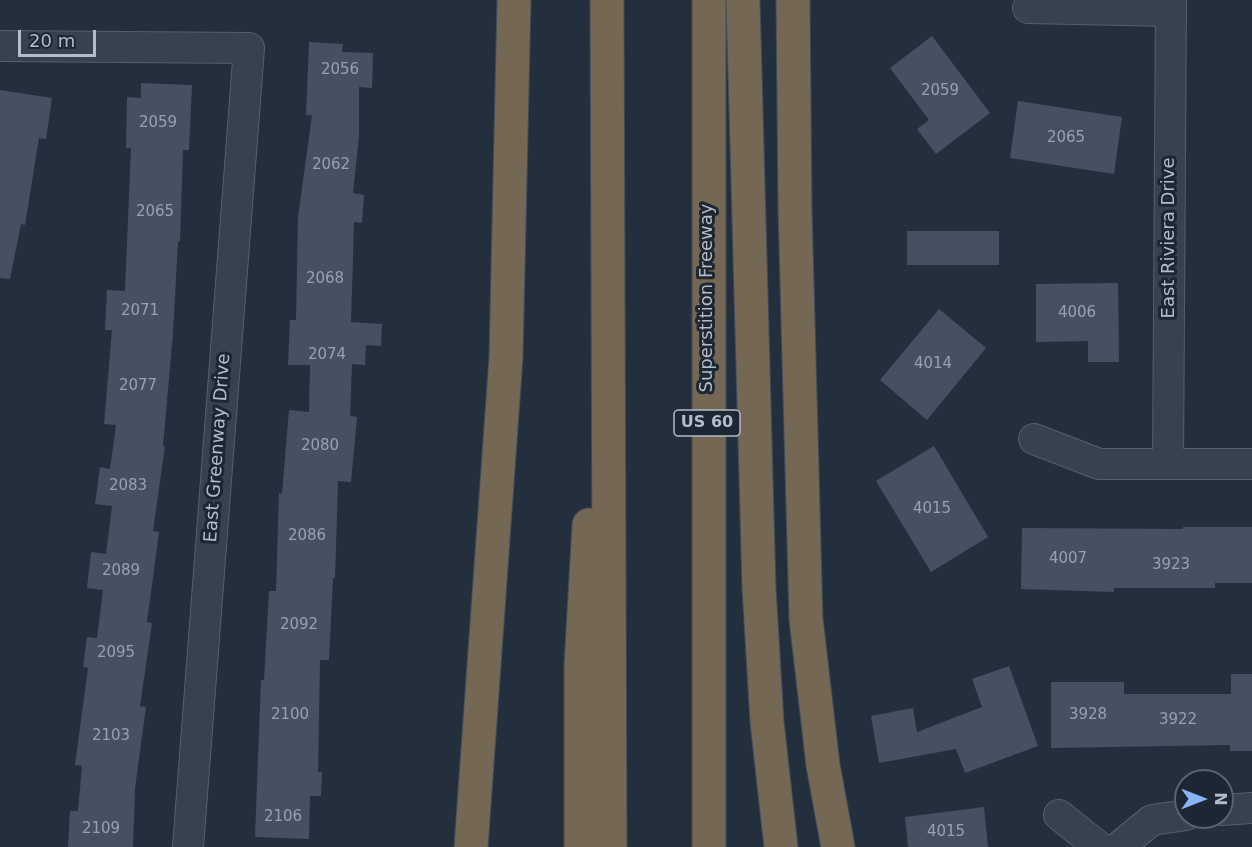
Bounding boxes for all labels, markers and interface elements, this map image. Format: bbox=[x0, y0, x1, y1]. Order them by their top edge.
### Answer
scale bar bbox=[21, 18, 99, 56]
text: 20 m bbox=[29, 30, 75, 51]
house number: 2056 bbox=[321, 61, 359, 79]
house number: 2059 bbox=[921, 82, 959, 100]
house number: 2059 bbox=[139, 114, 177, 132]
house number: 2065 bbox=[1047, 129, 1085, 147]
house number: 2062 bbox=[312, 156, 350, 174]
street label: East Riviera Drive bbox=[1158, 158, 1180, 318]
house number: 2065 bbox=[136, 203, 174, 221]
street label: Superstition Freeway bbox=[696, 204, 718, 392]
house number: 2068 bbox=[306, 270, 344, 288]
house number: 2071 bbox=[121, 302, 159, 320]
house number: 4006 bbox=[1058, 304, 1096, 322]
house number: 2074 bbox=[308, 346, 346, 364]
street label: East Greenway Drive bbox=[201, 353, 235, 543]
house number: 4014 bbox=[914, 355, 952, 373]
house number: 2077 bbox=[119, 377, 157, 395]
road number: US 60 bbox=[674, 410, 740, 436]
house number: 2080 bbox=[301, 437, 339, 455]
house number: 2083 bbox=[109, 477, 147, 495]
house number: 4015 bbox=[913, 500, 951, 518]
house number: 2086 bbox=[288, 527, 326, 545]
house number: 4007 bbox=[1049, 550, 1087, 568]
house number: 3923 bbox=[1152, 556, 1190, 574]
house number: 2089 bbox=[102, 562, 140, 580]
house number: 2092 bbox=[280, 616, 318, 634]
house number: 2095 bbox=[97, 644, 135, 662]
house number: 2100 bbox=[271, 706, 309, 724]
house number: 3928 bbox=[1069, 706, 1107, 724]
house number: 3922 bbox=[1159, 711, 1197, 729]
house number: 2103 bbox=[92, 727, 130, 745]
north arrow bbox=[1174, 769, 1234, 829]
text: N bbox=[1211, 792, 1230, 806]
house number: 2106 bbox=[264, 808, 302, 826]
house number: 2109 bbox=[82, 820, 120, 838]
house number: 4015 bbox=[927, 823, 965, 841]

